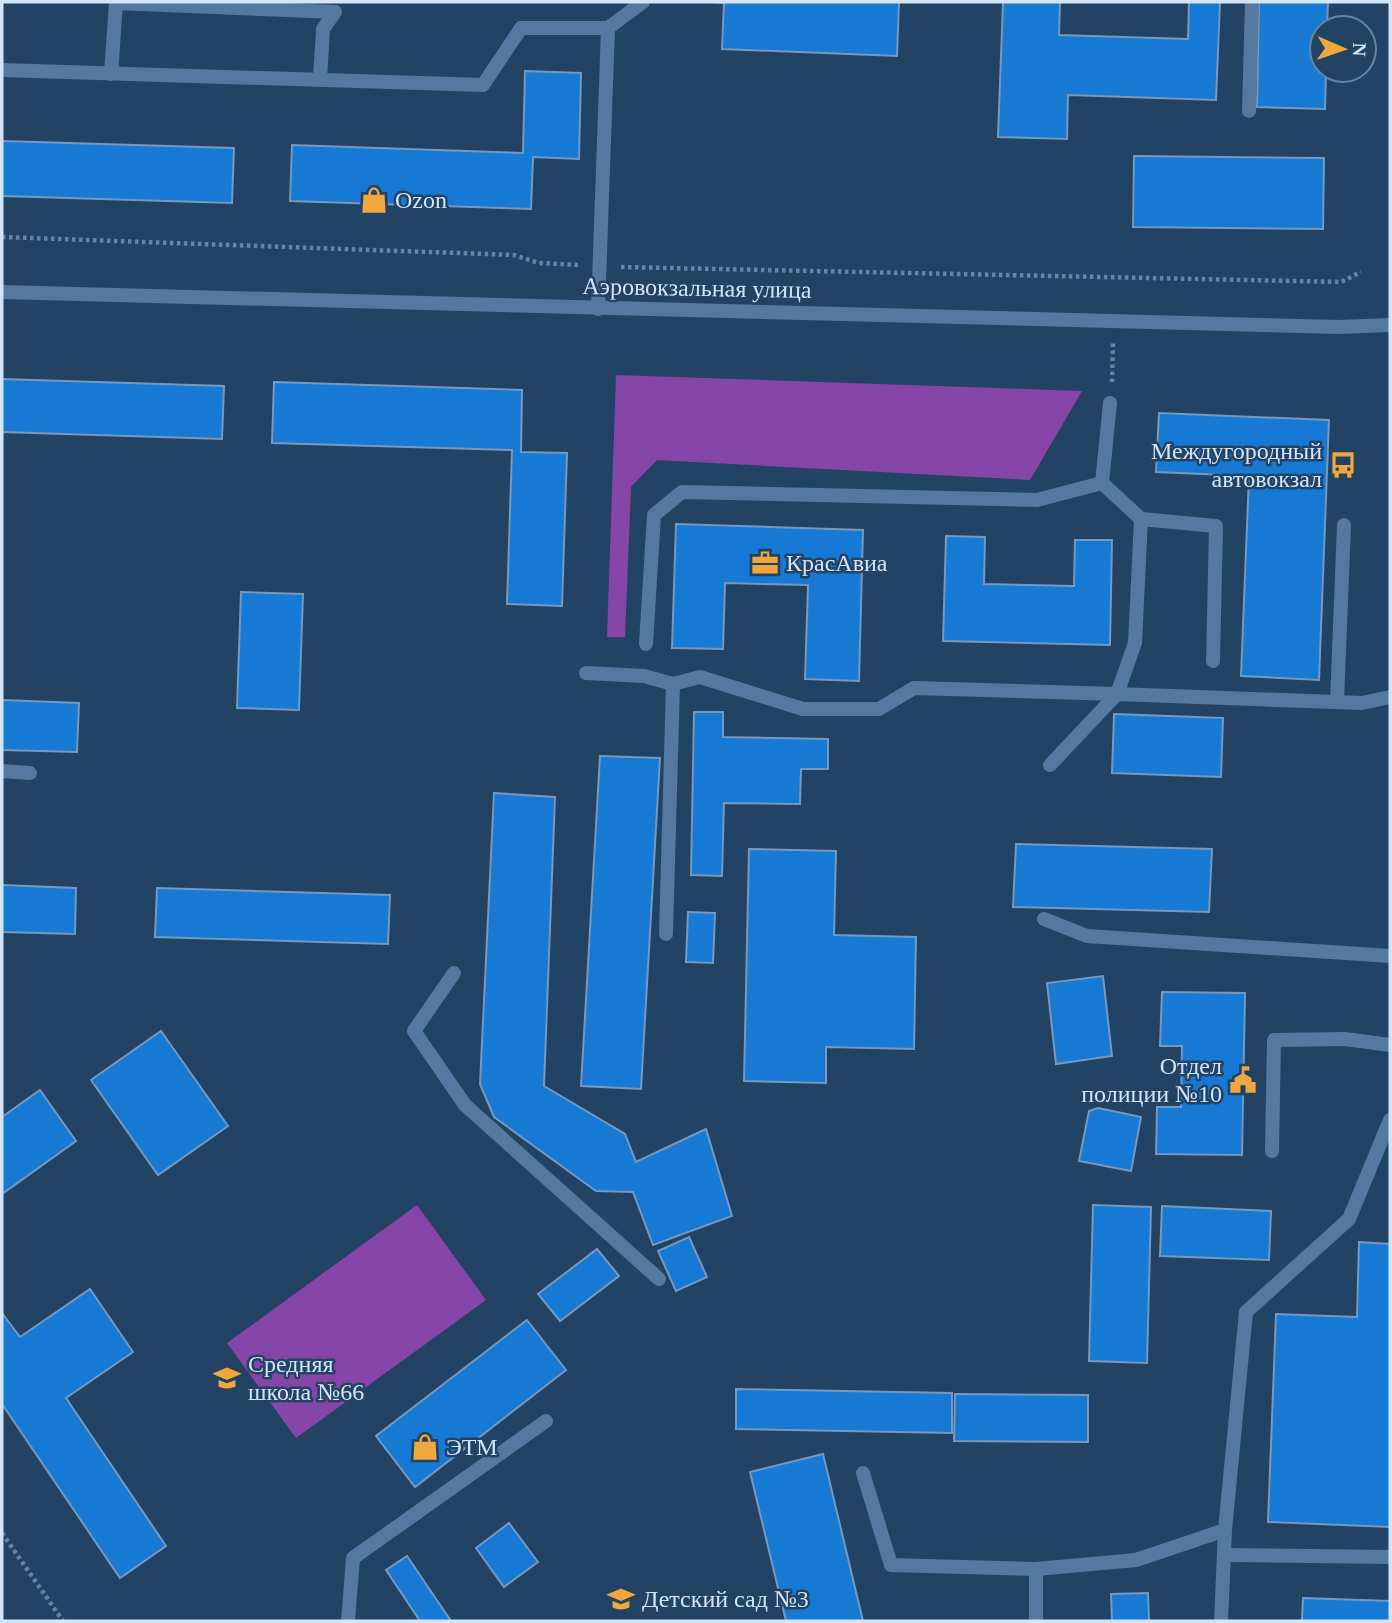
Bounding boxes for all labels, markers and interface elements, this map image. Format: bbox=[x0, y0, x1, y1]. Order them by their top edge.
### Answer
north arrow bbox=[1308, 14, 1378, 84]
text: N bbox=[1349, 42, 1370, 57]
shop icon: Ozon bbox=[359, 185, 389, 215]
place label: Ozon bbox=[395, 187, 447, 213]
street label: Аэровокзальная улица bbox=[582, 273, 812, 303]
place label: Междугородный автовокзал bbox=[1151, 438, 1322, 492]
bus stop icon: Междугородный автовокзал bbox=[1328, 450, 1358, 480]
office icon: КрасАвиа bbox=[750, 548, 780, 578]
place label: КрасАвиа bbox=[786, 550, 888, 576]
place label: Отдел полиции №10 bbox=[1081, 1053, 1222, 1107]
public building icon: Отдел полиции №10 bbox=[1228, 1065, 1258, 1095]
place label: Средняя школа №66 bbox=[248, 1351, 364, 1405]
school or university icon: Средняя школа №66 bbox=[212, 1363, 242, 1393]
shop icon: ЭТМ bbox=[410, 1432, 440, 1462]
place label: ЭТМ bbox=[446, 1434, 498, 1460]
school or university icon: Детский сад №3 bbox=[606, 1584, 636, 1614]
place label: Детский сад №3 bbox=[642, 1586, 809, 1612]

